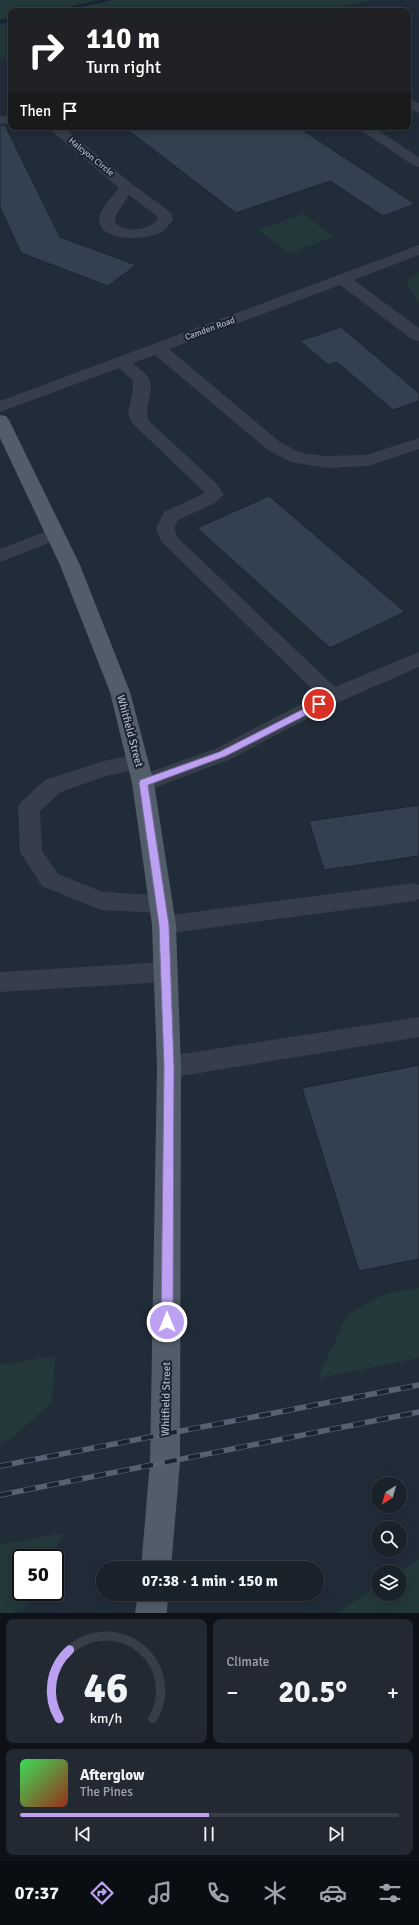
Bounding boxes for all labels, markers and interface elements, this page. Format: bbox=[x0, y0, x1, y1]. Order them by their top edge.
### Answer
text: 110 m bbox=[86, 22, 160, 56]
icon: right bbox=[20, 24, 72, 76]
text: Turn right bbox=[86, 56, 161, 78]
icon: arrive bbox=[59, 100, 81, 122]
text: Then bbox=[20, 102, 51, 120]
street label: Halcyon Circle bbox=[66, 135, 116, 179]
street label: Camden Road bbox=[183, 315, 237, 343]
pin bbox=[302, 687, 336, 721]
street label: Whitfield Street bbox=[114, 693, 146, 769]
icon: arrive bbox=[308, 693, 330, 715]
position arrow bbox=[146, 1301, 188, 1343]
street label: Whitfield Street bbox=[159, 1362, 173, 1436]
north arrow bbox=[371, 1477, 407, 1513]
map controls bbox=[371, 1477, 407, 1601]
button: search bbox=[371, 1521, 407, 1557]
speed limit sign: 50 bbox=[12, 1549, 64, 1601]
button: layers bbox=[371, 1565, 407, 1601]
text: 07:38 · 1 min · 150 m bbox=[142, 1572, 278, 1590]
text: Climate bbox=[227, 1654, 269, 1670]
text: 46 bbox=[84, 1663, 129, 1714]
text: 20.5° bbox=[278, 1674, 347, 1711]
text: − bbox=[227, 1679, 238, 1706]
text: + bbox=[387, 1679, 399, 1706]
text: km/h bbox=[90, 1710, 122, 1727]
text: Afterglow bbox=[80, 1766, 144, 1784]
text: The Pines bbox=[80, 1784, 133, 1800]
icon: previous bbox=[72, 1823, 94, 1845]
icon: pause bbox=[198, 1823, 220, 1845]
icon: next bbox=[325, 1823, 347, 1845]
icon: directions bbox=[88, 1879, 116, 1907]
icon: music bbox=[146, 1879, 174, 1907]
icon: phone bbox=[204, 1879, 232, 1907]
icon: climate bbox=[261, 1879, 289, 1907]
icon: car bbox=[319, 1879, 347, 1907]
icon: filters bbox=[376, 1879, 404, 1907]
text: 07:37 bbox=[15, 1882, 59, 1904]

